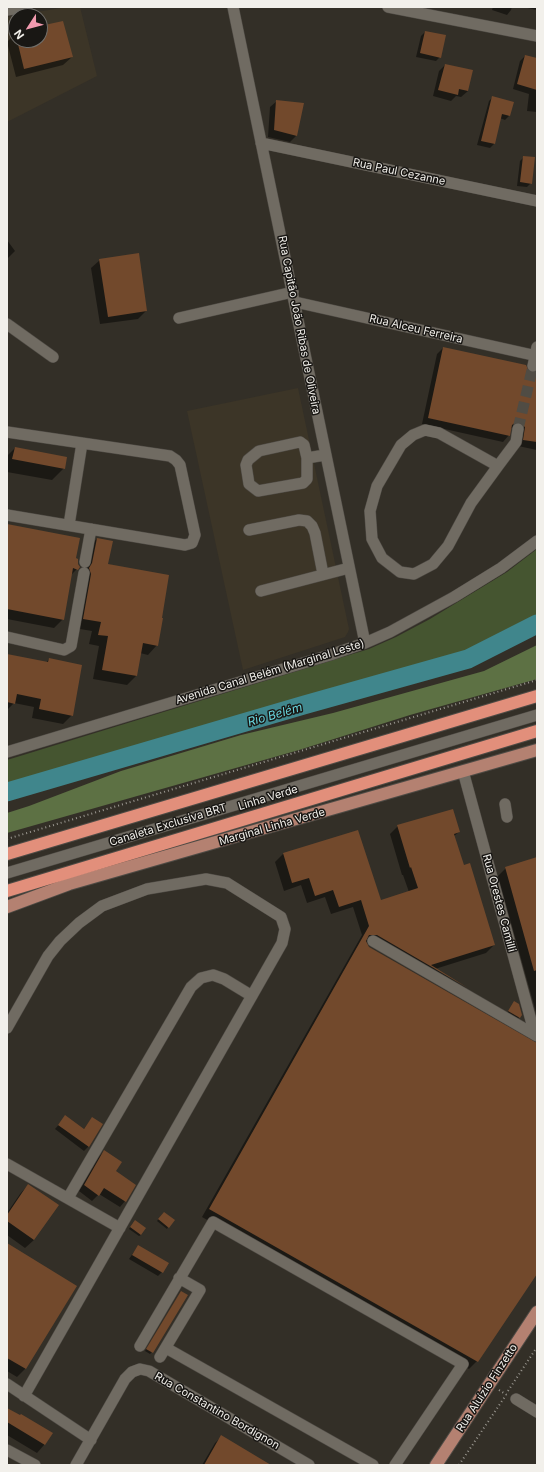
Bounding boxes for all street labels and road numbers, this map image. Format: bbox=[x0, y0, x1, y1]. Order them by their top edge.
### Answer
street label: Rua Paul Cezanne bbox=[352, 156, 446, 188]
street label: Rua Capitão João Ribas de Oliveira bbox=[275, 234, 323, 416]
street label: Rua Alceu Ferreira bbox=[368, 312, 464, 346]
street label: Avenida Canal Belém (Marginal Leste) bbox=[174, 637, 366, 707]
street label: Linha Verde bbox=[237, 783, 299, 813]
street label: Canaleta Exclusiva BRT bbox=[108, 801, 228, 849]
street label: Marginal Linha Verde bbox=[217, 806, 327, 848]
street label: Rua Orestes Camilli bbox=[480, 853, 518, 953]
street label: Rua Aluízio Finzetto bbox=[454, 1342, 520, 1434]
street label: Rua Constantino Bordignon bbox=[152, 1370, 282, 1452]

